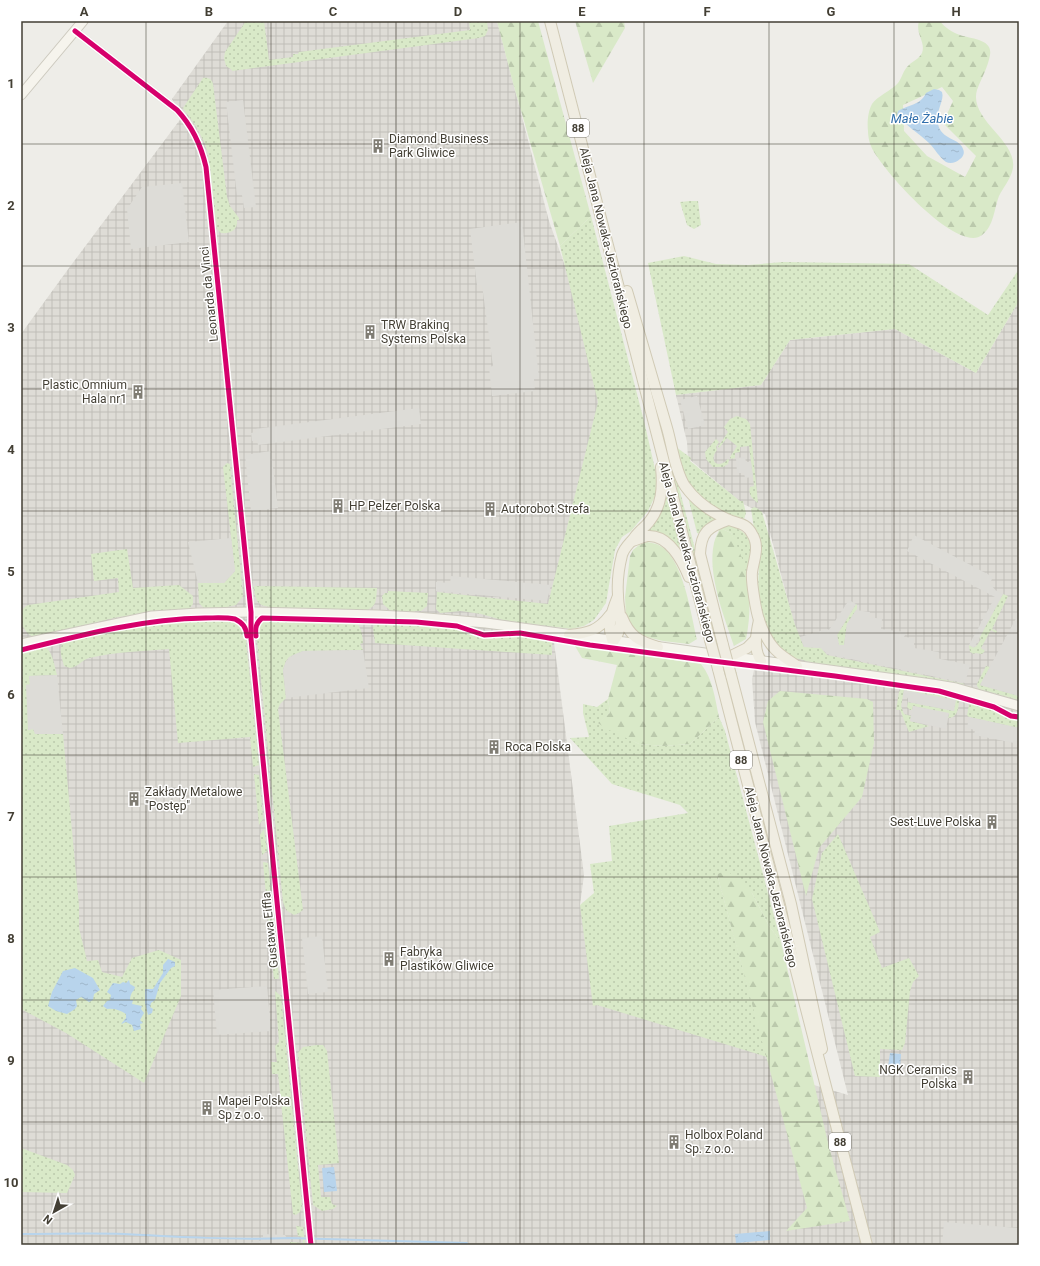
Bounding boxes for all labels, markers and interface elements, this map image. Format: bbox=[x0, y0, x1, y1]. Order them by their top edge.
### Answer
text: A bbox=[80, 4, 89, 19]
text: B bbox=[205, 4, 213, 19]
text: C bbox=[329, 4, 338, 19]
text: D bbox=[454, 4, 462, 19]
text: E bbox=[578, 4, 586, 19]
text: F bbox=[703, 4, 711, 19]
text: G bbox=[827, 4, 836, 19]
text: H bbox=[951, 4, 961, 19]
text: 1 bbox=[7, 76, 15, 91]
water label: Małe Żabie bbox=[891, 111, 954, 126]
road number: 88 bbox=[567, 119, 589, 137]
place label: Diamond Business Park Gliwice bbox=[389, 132, 489, 160]
building icon: Diamond Business Park Gliwice bbox=[370, 138, 386, 154]
street label: Aleja Jana Nowaka-Jeziorańskiego bbox=[577, 146, 635, 330]
text: 2 bbox=[7, 198, 15, 213]
street label: Leonarda da Vinci bbox=[197, 246, 221, 342]
place label: TRW Braking Systems Polska bbox=[381, 318, 466, 346]
text: 3 bbox=[7, 320, 15, 335]
building icon: TRW Braking Systems Polska bbox=[362, 324, 378, 340]
place label: Plastic Omnium Hala nr1 bbox=[42, 378, 127, 406]
building icon: Plastic Omnium Hala nr1 bbox=[130, 384, 146, 400]
text: 4 bbox=[7, 442, 15, 457]
street label: Aleja Jana Nowaka-Jeziorańskiego bbox=[656, 460, 718, 644]
building icon: HP Pelzer Polska bbox=[330, 498, 346, 514]
place label: HP Pelzer Polska bbox=[349, 499, 440, 513]
building icon: Autorobot Strefa bbox=[482, 501, 498, 517]
place label: Autorobot Strefa bbox=[501, 502, 589, 516]
text: 5 bbox=[7, 564, 15, 579]
text: 6 bbox=[7, 687, 15, 702]
building icon: Roca Polska bbox=[486, 739, 502, 755]
place label: Roca Polska bbox=[505, 740, 571, 754]
road number: 88 bbox=[730, 751, 752, 769]
place label: Zakłady Metalowe "Postęp" bbox=[145, 785, 242, 813]
street label: Aleja Jana Nowaka-Jeziorańskiego bbox=[742, 785, 800, 969]
building icon: Zakłady Metalowe "Postęp" bbox=[126, 791, 142, 807]
text: 7 bbox=[7, 809, 15, 824]
building icon: Sest-Luve Polska bbox=[984, 814, 1000, 830]
place label: Sest-Luve Polska bbox=[890, 815, 981, 829]
street label: Gustawa Eiffla bbox=[259, 891, 281, 969]
text: 8 bbox=[7, 931, 15, 946]
place label: Fabryka Plastików Gliwice bbox=[400, 945, 494, 973]
building icon: Fabryka Plastików Gliwice bbox=[381, 951, 397, 967]
text: 9 bbox=[7, 1053, 15, 1068]
place label: NGK Ceramics Polska bbox=[879, 1063, 957, 1091]
building icon: NGK Ceramics Polska bbox=[960, 1069, 976, 1085]
place label: Mapei Polska Sp z o.o. bbox=[218, 1094, 290, 1122]
building icon: Mapei Polska Sp z o.o. bbox=[199, 1100, 215, 1116]
place label: Holbox Poland Sp. z o.o. bbox=[685, 1128, 763, 1156]
road number: 88 bbox=[829, 1133, 851, 1151]
building icon: Holbox Poland Sp. z o.o. bbox=[666, 1134, 682, 1150]
text: 10 bbox=[4, 1175, 18, 1190]
north arrow bbox=[34, 1192, 74, 1232]
text: N bbox=[41, 1212, 55, 1227]

